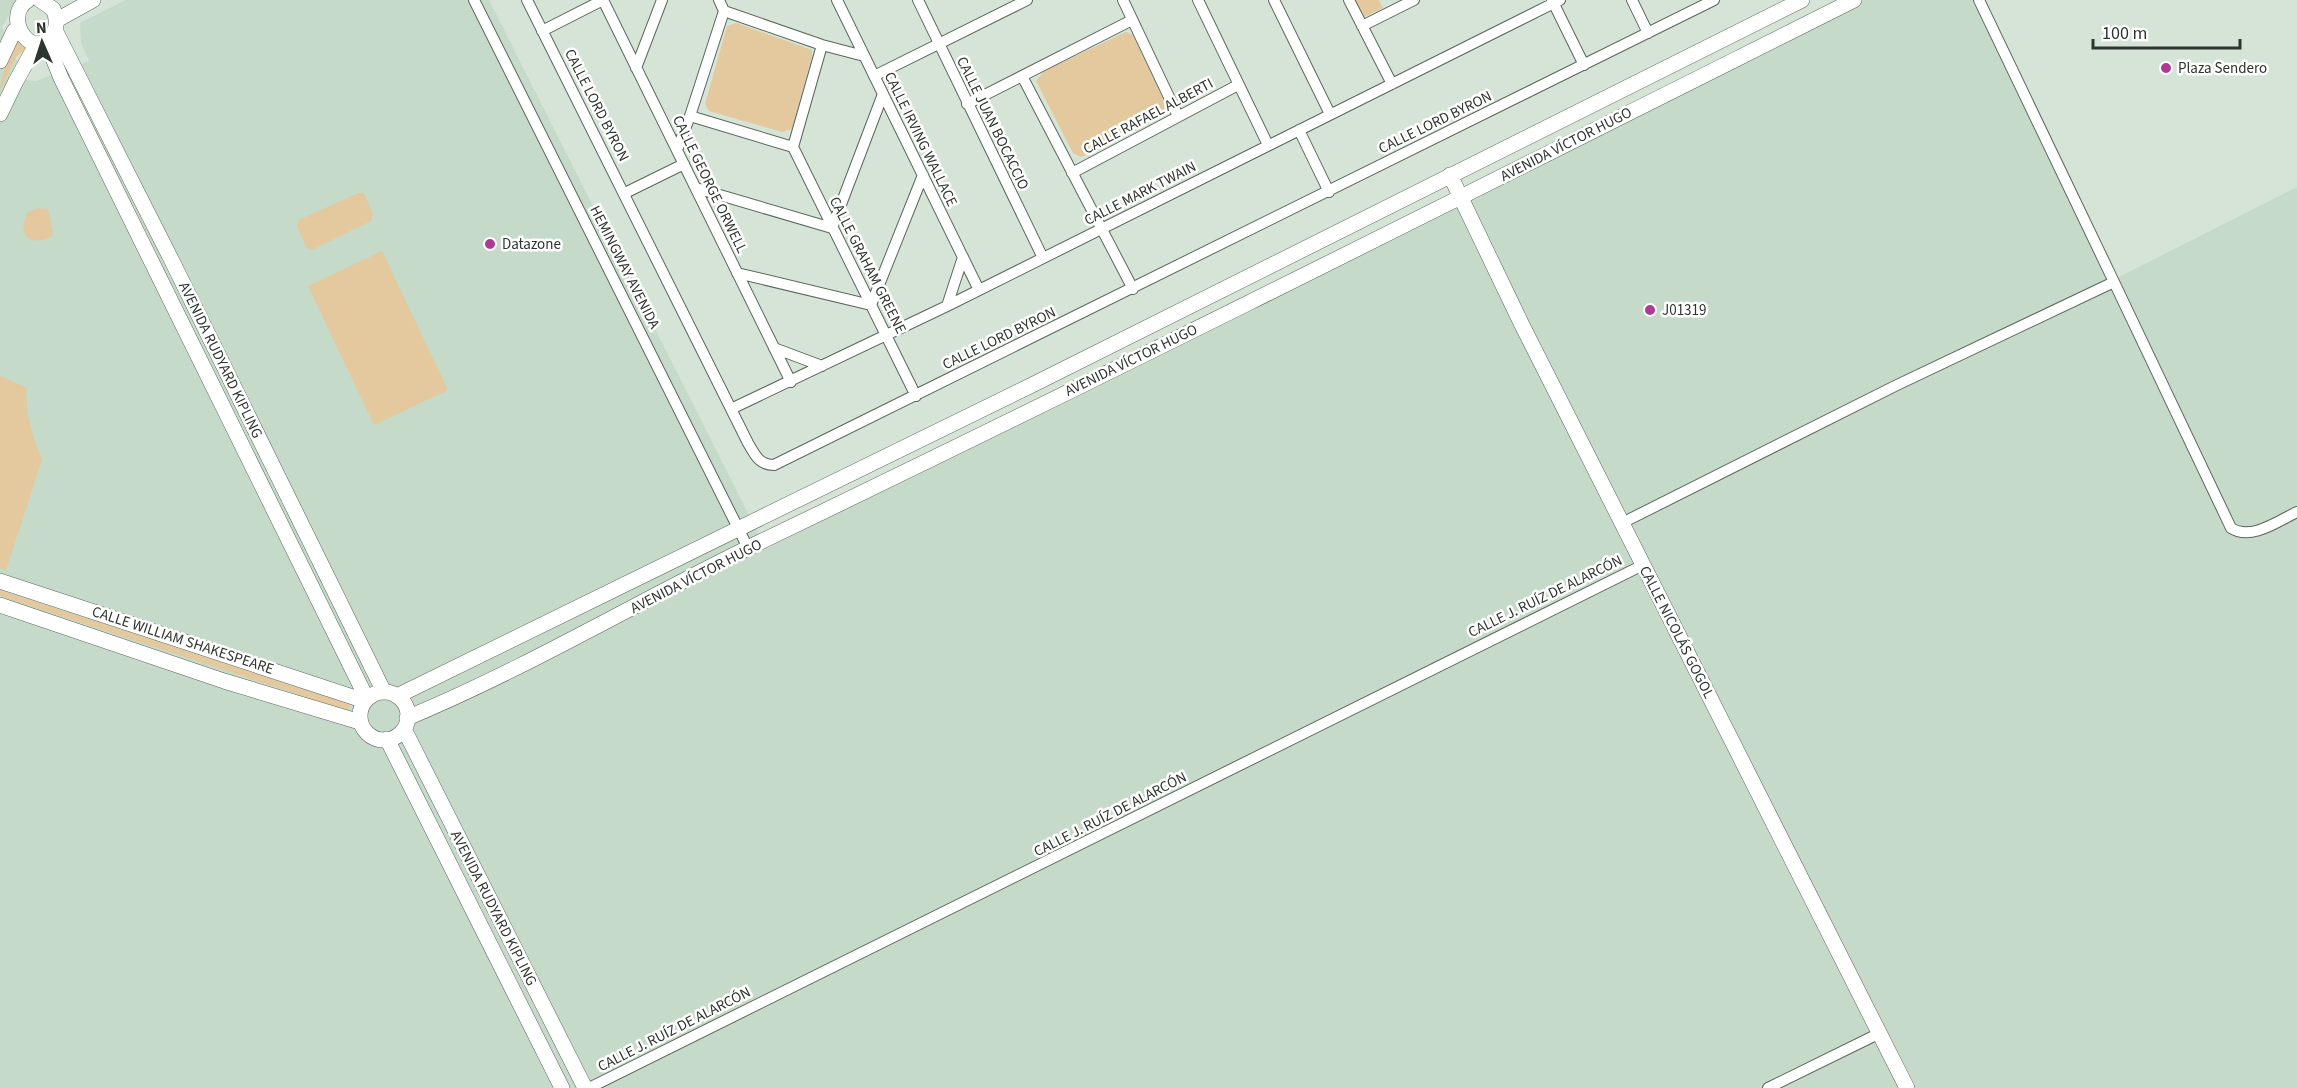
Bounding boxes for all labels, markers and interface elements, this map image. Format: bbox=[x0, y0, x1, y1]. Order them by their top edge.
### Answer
north arrow bbox=[12, 12, 72, 72]
scale bar bbox=[2093, 12, 2240, 50]
text: N bbox=[35, 17, 47, 39]
text: 100 m bbox=[2102, 21, 2147, 46]
street label: CALLE LORD BYRON bbox=[559, 45, 634, 165]
street label: CALLE JUAN BOCACCIO bbox=[951, 53, 1034, 193]
place label: Plaza Sendero bbox=[2178, 58, 2267, 79]
marker: Plaza Sendero bbox=[2159, 61, 2173, 75]
street label: CALLE IRVING WALLACE bbox=[879, 68, 962, 210]
street label: CALLE RAFAEL ALBERTI bbox=[1080, 73, 1217, 160]
street label: CALLE LORD BYRON bbox=[1375, 86, 1495, 159]
street label: AVENIDA VÍCTOR HUGO bbox=[1497, 102, 1636, 187]
street label: CALLE GEORGE ORWELL bbox=[667, 112, 752, 257]
street label: CALLE MARK TWAIN bbox=[1081, 156, 1200, 231]
street label: CALLE GRAHAM GREENE bbox=[824, 193, 911, 337]
street label: HEMINGWAY AVENIDA bbox=[584, 202, 665, 333]
place label: Datazone bbox=[502, 234, 561, 255]
marker: Datazone bbox=[483, 237, 497, 251]
street label: AVENIDA RUDYARD KIPLING bbox=[173, 278, 268, 442]
place label: J01319 bbox=[1662, 300, 1706, 321]
street label: CALLE LORD BYRON bbox=[939, 302, 1059, 375]
marker: J01319 bbox=[1643, 303, 1657, 317]
street label: AVENIDA VÍCTOR HUGO bbox=[1061, 319, 1201, 402]
street label: AVENIDA VÍCTOR HUGO bbox=[627, 534, 766, 619]
street label: CALLE J. RUÍZ DE ALARCÓN bbox=[1465, 550, 1626, 643]
street label: CALLE NICOLÁS GOGOL bbox=[1634, 562, 1719, 702]
street label: CALLE WILLIAM SHAKESPEARE bbox=[89, 601, 277, 680]
street label: CALLE J. RUÍZ DE ALARCÓN bbox=[1030, 767, 1190, 862]
street label: AVENIDA RUDYARD KIPLING bbox=[445, 827, 542, 990]
street label: CALLE J. RUÍZ DE ALARCÓN bbox=[594, 982, 754, 1077]

